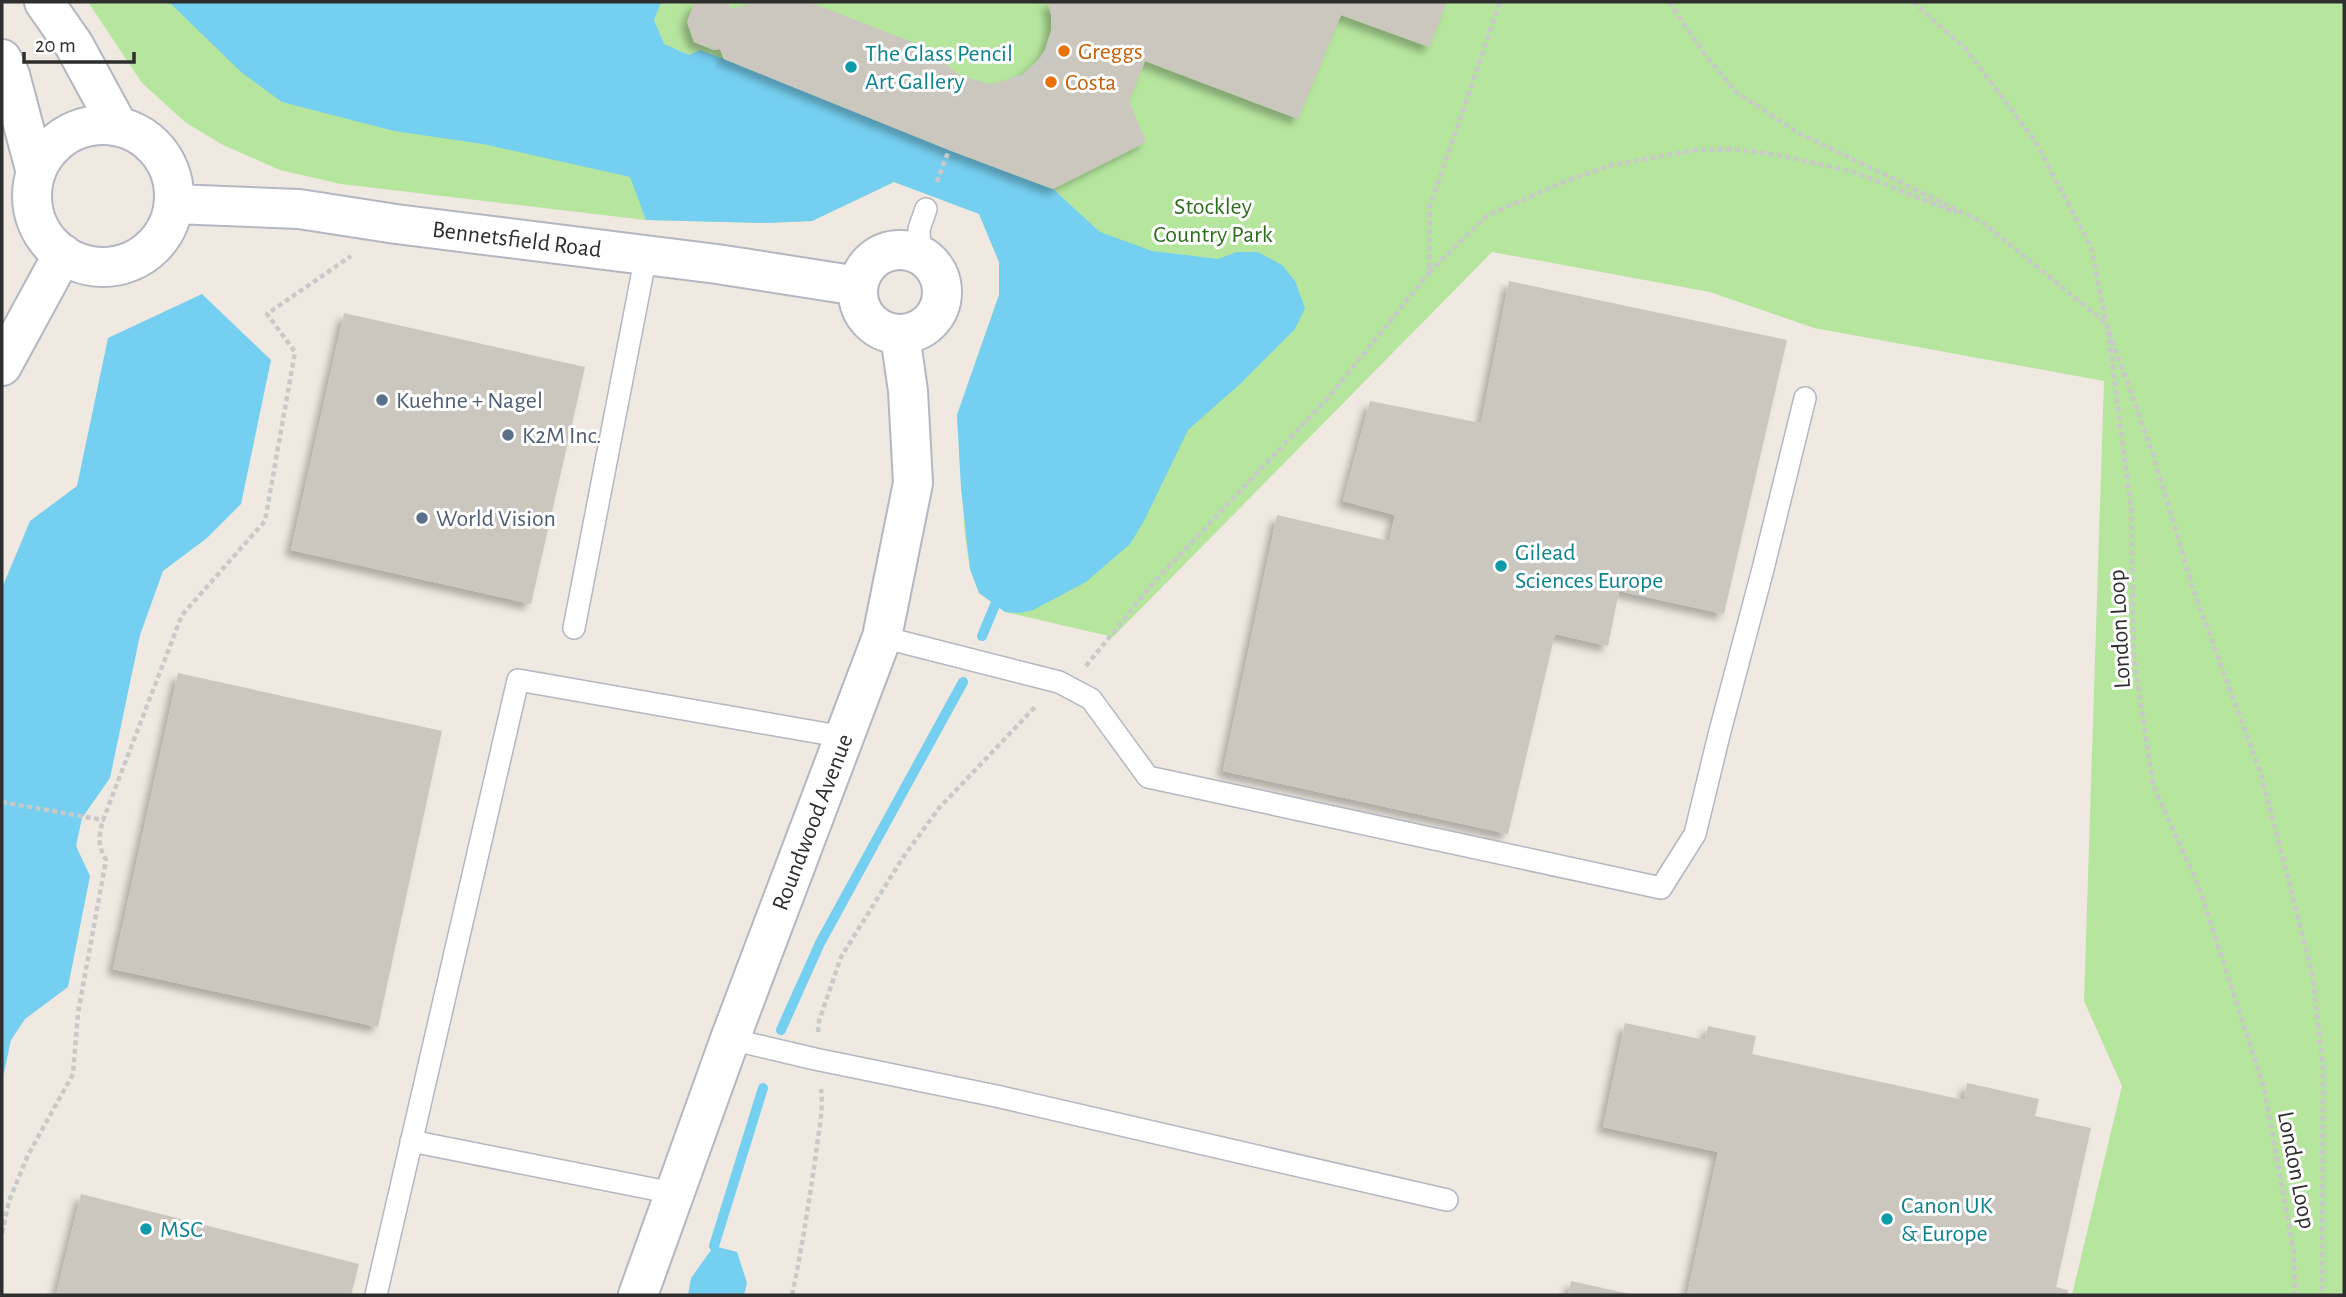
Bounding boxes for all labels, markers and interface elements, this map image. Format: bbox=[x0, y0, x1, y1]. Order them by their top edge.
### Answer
scale bar bbox=[24, 21, 135, 65]
text: 20 m bbox=[35, 35, 76, 56]
place label: Greggs bbox=[1078, 40, 1143, 64]
place label: The Glass Pencil Art Gallery bbox=[865, 42, 1013, 94]
marker: Greggs bbox=[1056, 43, 1072, 59]
marker: The Glass Pencil Art Gallery bbox=[843, 59, 859, 75]
place label: Costa bbox=[1065, 71, 1116, 95]
marker: Costa bbox=[1043, 74, 1059, 90]
park label: Stockley Country Park bbox=[1153, 195, 1273, 247]
street label: Bennetsfield Road bbox=[431, 218, 603, 262]
place label: Kuehne + Nagel bbox=[396, 389, 543, 413]
marker: Kuehne + Nagel bbox=[374, 392, 390, 408]
place label: K2M Inc. bbox=[522, 424, 602, 448]
marker: K2M Inc. bbox=[500, 427, 516, 443]
place label: World Vision bbox=[436, 507, 556, 531]
marker: World Vision bbox=[414, 510, 430, 526]
place label: Gilead Sciences Europe bbox=[1515, 541, 1663, 593]
marker: Gilead Sciences Europe bbox=[1493, 558, 1509, 574]
street label: London Loop bbox=[2105, 569, 2135, 689]
street label: Roundwood Avenue bbox=[768, 731, 858, 914]
street label: London Loop bbox=[2273, 1109, 2319, 1231]
place label: Canon UK & Europe bbox=[1901, 1194, 1994, 1246]
marker: Canon UK & Europe bbox=[1879, 1211, 1895, 1227]
place label: MSC bbox=[160, 1218, 203, 1242]
marker: MSC bbox=[138, 1221, 154, 1237]

